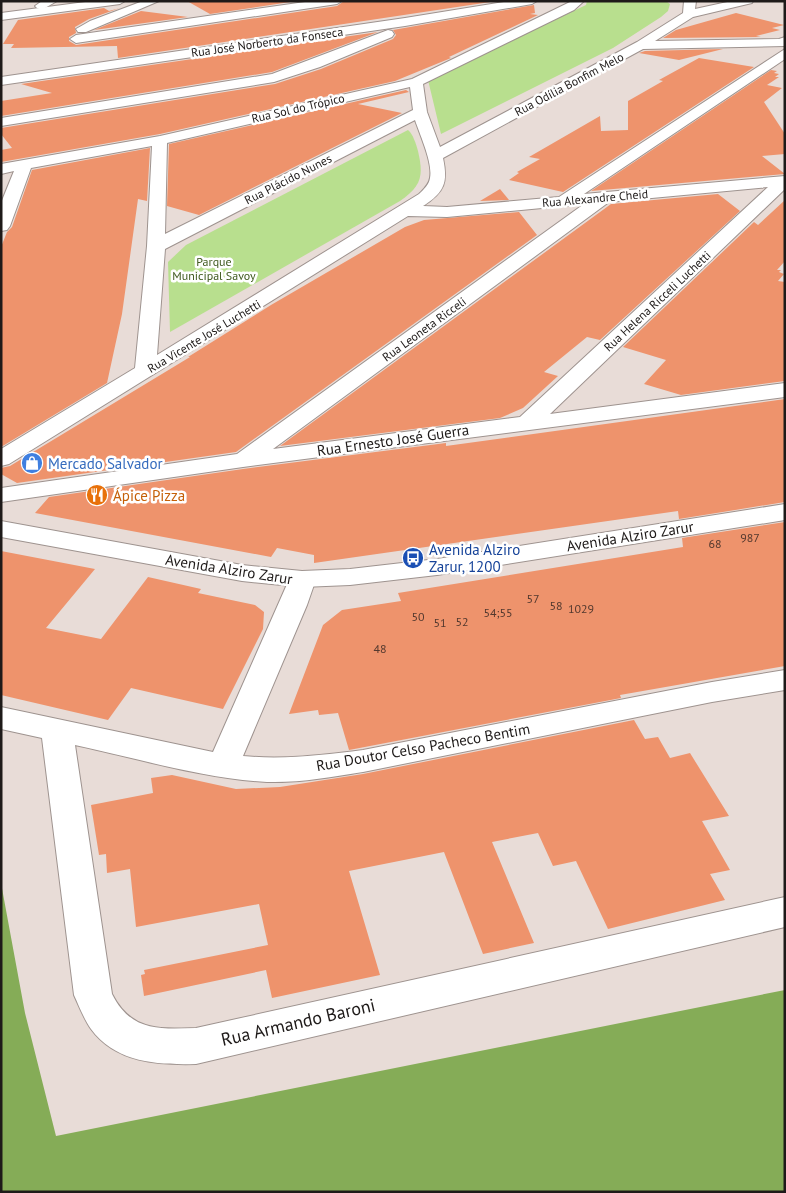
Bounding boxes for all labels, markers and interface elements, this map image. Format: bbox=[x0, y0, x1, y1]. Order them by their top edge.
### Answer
street label: Rua José Norberto da Fonseca bbox=[190, 24, 344, 60]
street label: Rua Odília Bonfim Melo bbox=[512, 49, 626, 119]
street label: Rua Sol do Trópico bbox=[250, 90, 346, 126]
street label: Rua Plácido Nunes bbox=[242, 151, 334, 207]
street label: Rua Alexandre Cheid bbox=[541, 186, 649, 210]
street label: Rua Helena Ricceli Luchetti bbox=[600, 248, 714, 354]
park label: Parque Municipal Savoy bbox=[172, 254, 256, 283]
street label: Rua Leoneta Ricceli bbox=[379, 294, 469, 364]
street label: Rua Vicente José Luchetti bbox=[145, 296, 263, 376]
street label: Rua Ernesto José Guerra bbox=[316, 420, 470, 460]
shop icon: Mercado Salvador bbox=[20, 451, 44, 475]
place label: Mercado Salvador bbox=[48, 454, 163, 473]
restaurant icon: Ápice Pizza bbox=[85, 483, 109, 507]
place label: Ápice Pizza bbox=[113, 486, 185, 505]
street label: Avenida Alziro Zarur bbox=[565, 517, 695, 555]
house number: 987 bbox=[740, 530, 760, 545]
house number: 68 bbox=[708, 536, 722, 551]
place label: Avenida Alziro Zarur, 1200 bbox=[429, 540, 520, 576]
bus stop icon: Avenida Alziro Zarur, 1200 bbox=[401, 546, 425, 570]
street label: Avenida Alziro Zarur bbox=[164, 550, 294, 588]
house number: 57 bbox=[526, 591, 540, 606]
house number: 58 bbox=[549, 598, 563, 613]
house number: 1029 bbox=[568, 601, 594, 616]
house number: 54;55 bbox=[483, 605, 513, 620]
house number: 50 bbox=[411, 609, 425, 624]
house number: 52 bbox=[455, 614, 469, 629]
house number: 51 bbox=[433, 615, 447, 630]
house number: 48 bbox=[373, 641, 387, 656]
street label: Rua Doutor Celso Pacheco Bentim bbox=[315, 719, 531, 775]
street label: Rua Armando Baroni bbox=[219, 993, 377, 1051]

